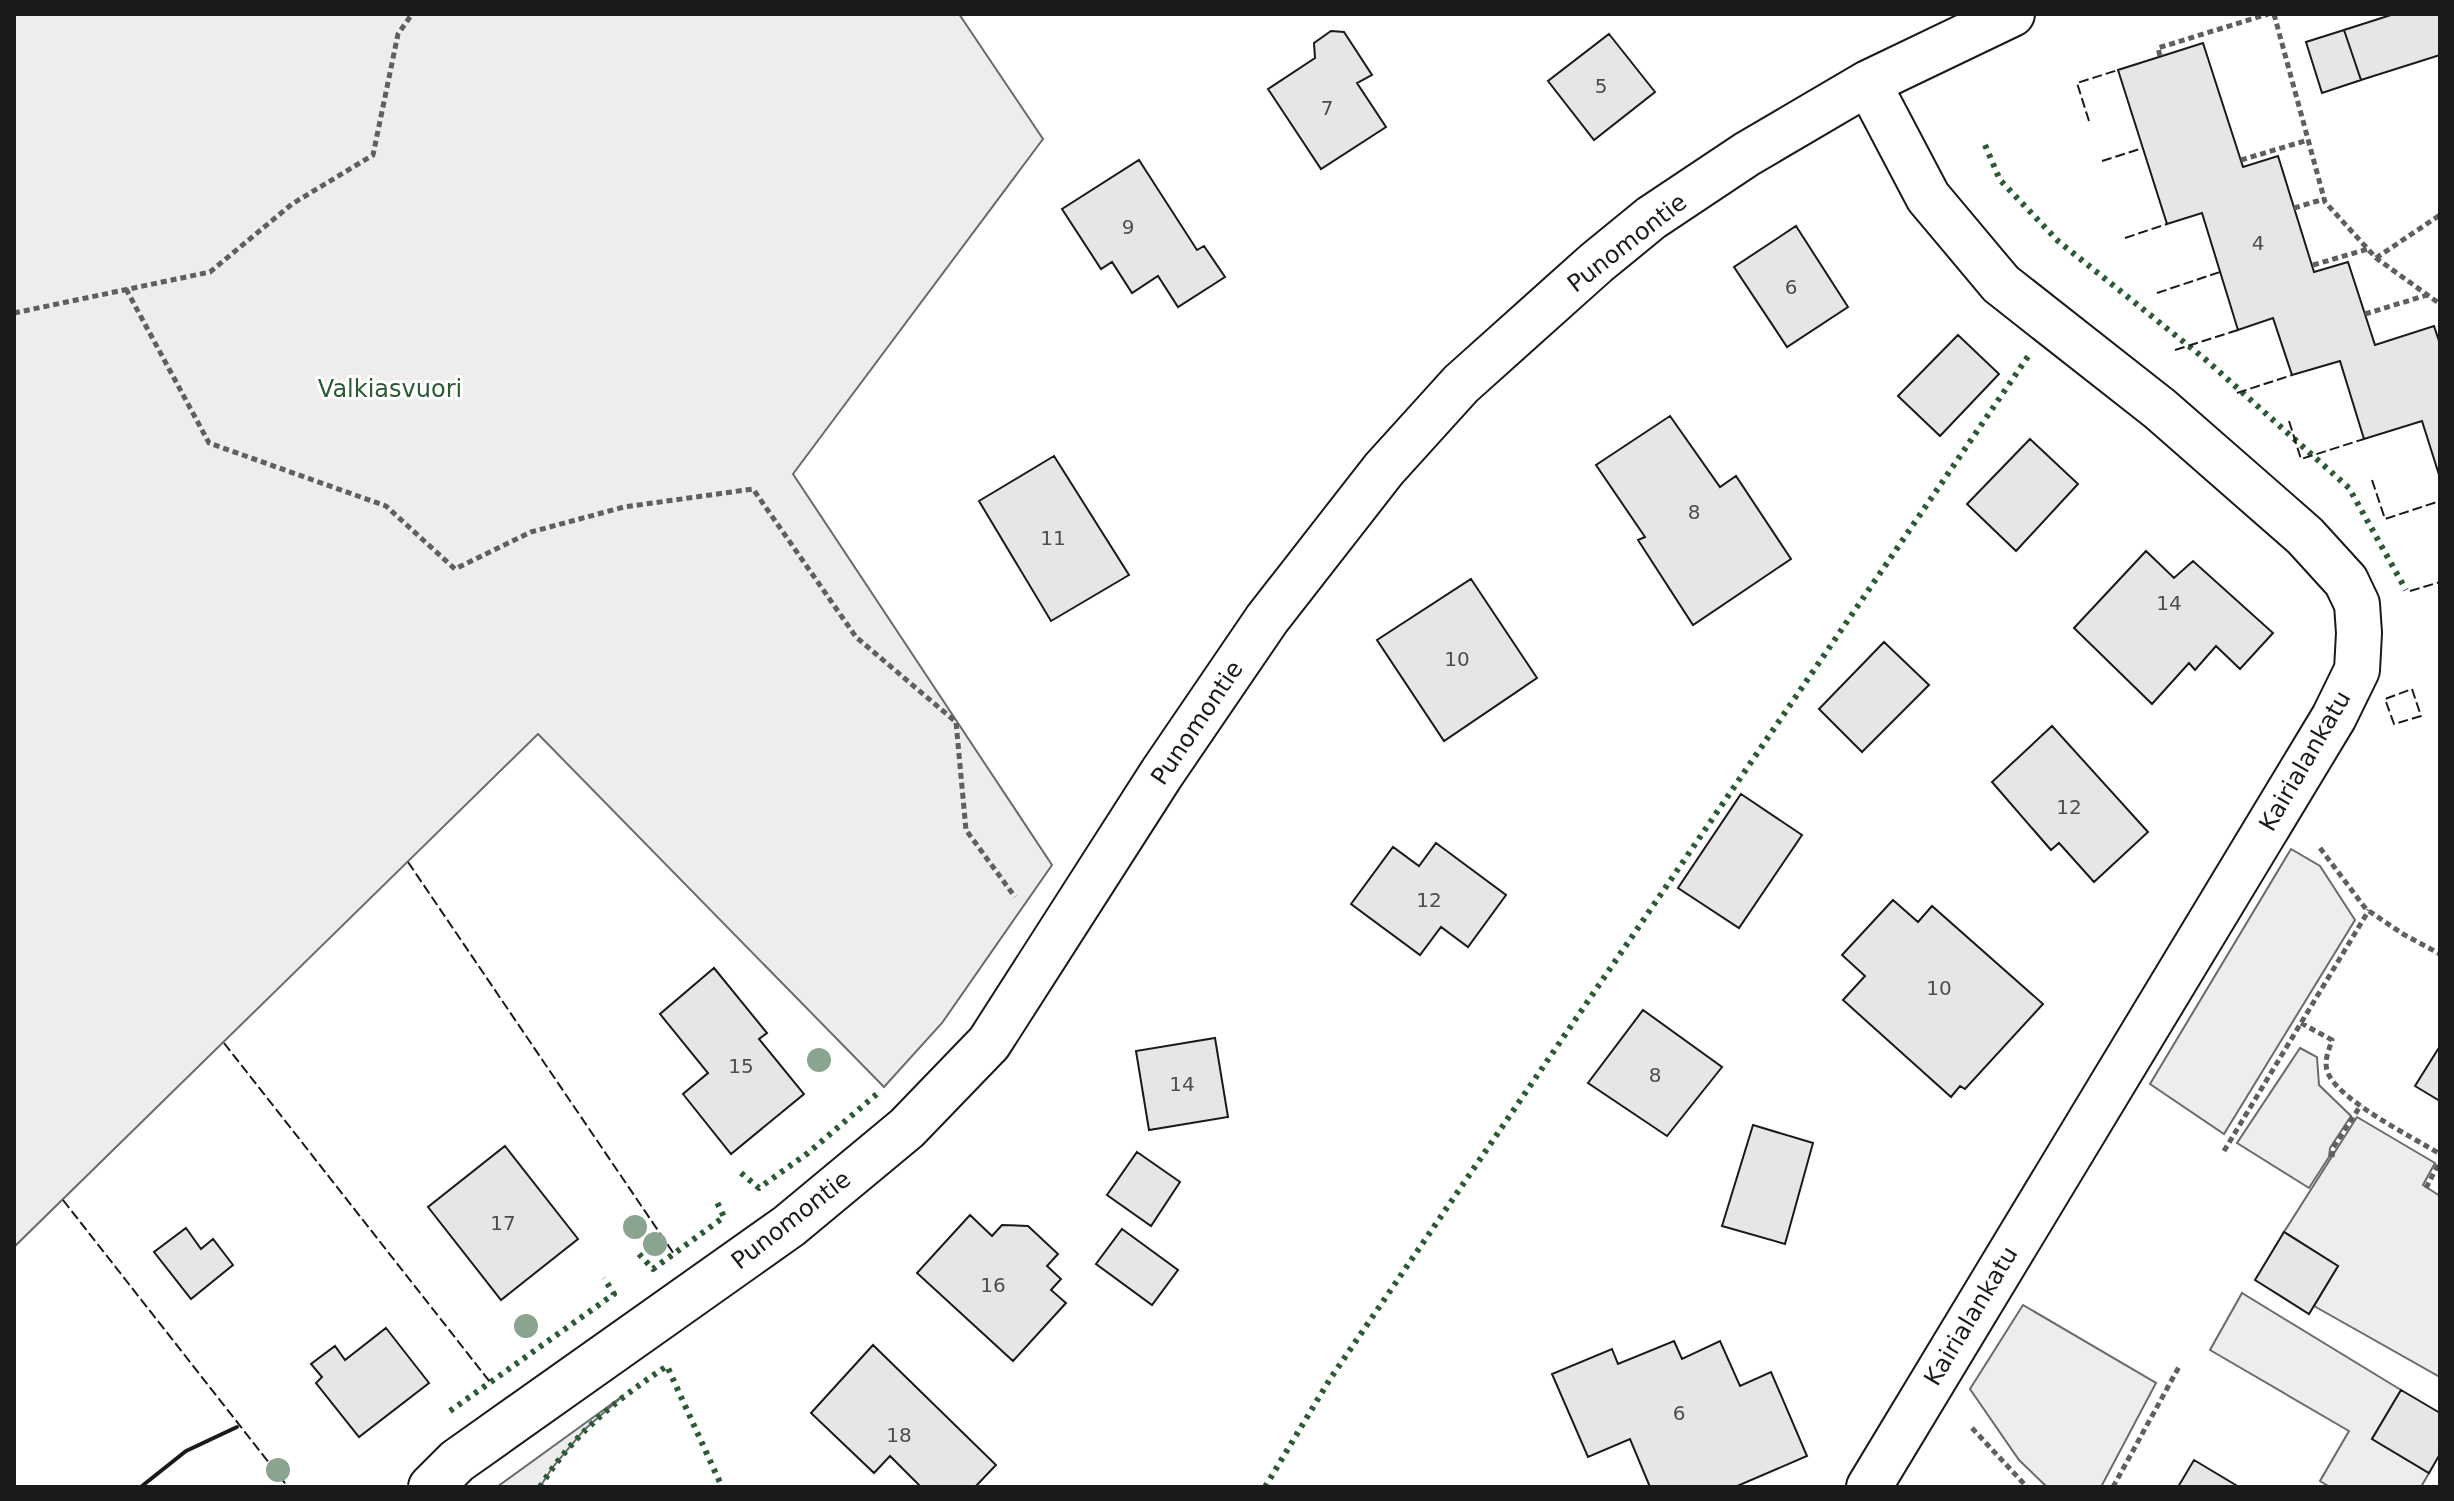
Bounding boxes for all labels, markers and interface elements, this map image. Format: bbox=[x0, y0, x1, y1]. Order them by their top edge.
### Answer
house number: 5 bbox=[1595, 74, 1607, 98]
house number: 7 bbox=[1321, 96, 1333, 120]
street label: Punomontie bbox=[1562, 188, 1692, 298]
house number: 9 bbox=[1122, 215, 1134, 239]
house number: 4 bbox=[2252, 231, 2264, 255]
house number: 6 bbox=[1785, 275, 1797, 299]
park label: Valkiasvuori bbox=[318, 375, 462, 403]
house number: 8 bbox=[1688, 500, 1700, 524]
house number: 11 bbox=[1040, 526, 1066, 550]
house number: 14 bbox=[2156, 591, 2182, 615]
house number: 10 bbox=[1444, 647, 1470, 671]
street label: Punomontie bbox=[1145, 656, 1249, 790]
street label: Kairialankatu bbox=[2254, 686, 2356, 836]
house number: 12 bbox=[2056, 795, 2082, 819]
house number: 12 bbox=[1416, 888, 1442, 912]
house number: 10 bbox=[1926, 976, 1952, 1000]
house number: 15 bbox=[728, 1054, 754, 1078]
house number: 8 bbox=[1649, 1063, 1661, 1087]
house number: 14 bbox=[1169, 1072, 1195, 1096]
street label: Punomontie bbox=[726, 1165, 856, 1275]
house number: 17 bbox=[490, 1211, 516, 1235]
street label: Kairialankatu bbox=[1918, 1241, 2024, 1391]
house number: 16 bbox=[980, 1273, 1006, 1297]
house number: 6 bbox=[1673, 1401, 1685, 1425]
house number: 18 bbox=[886, 1423, 912, 1447]

